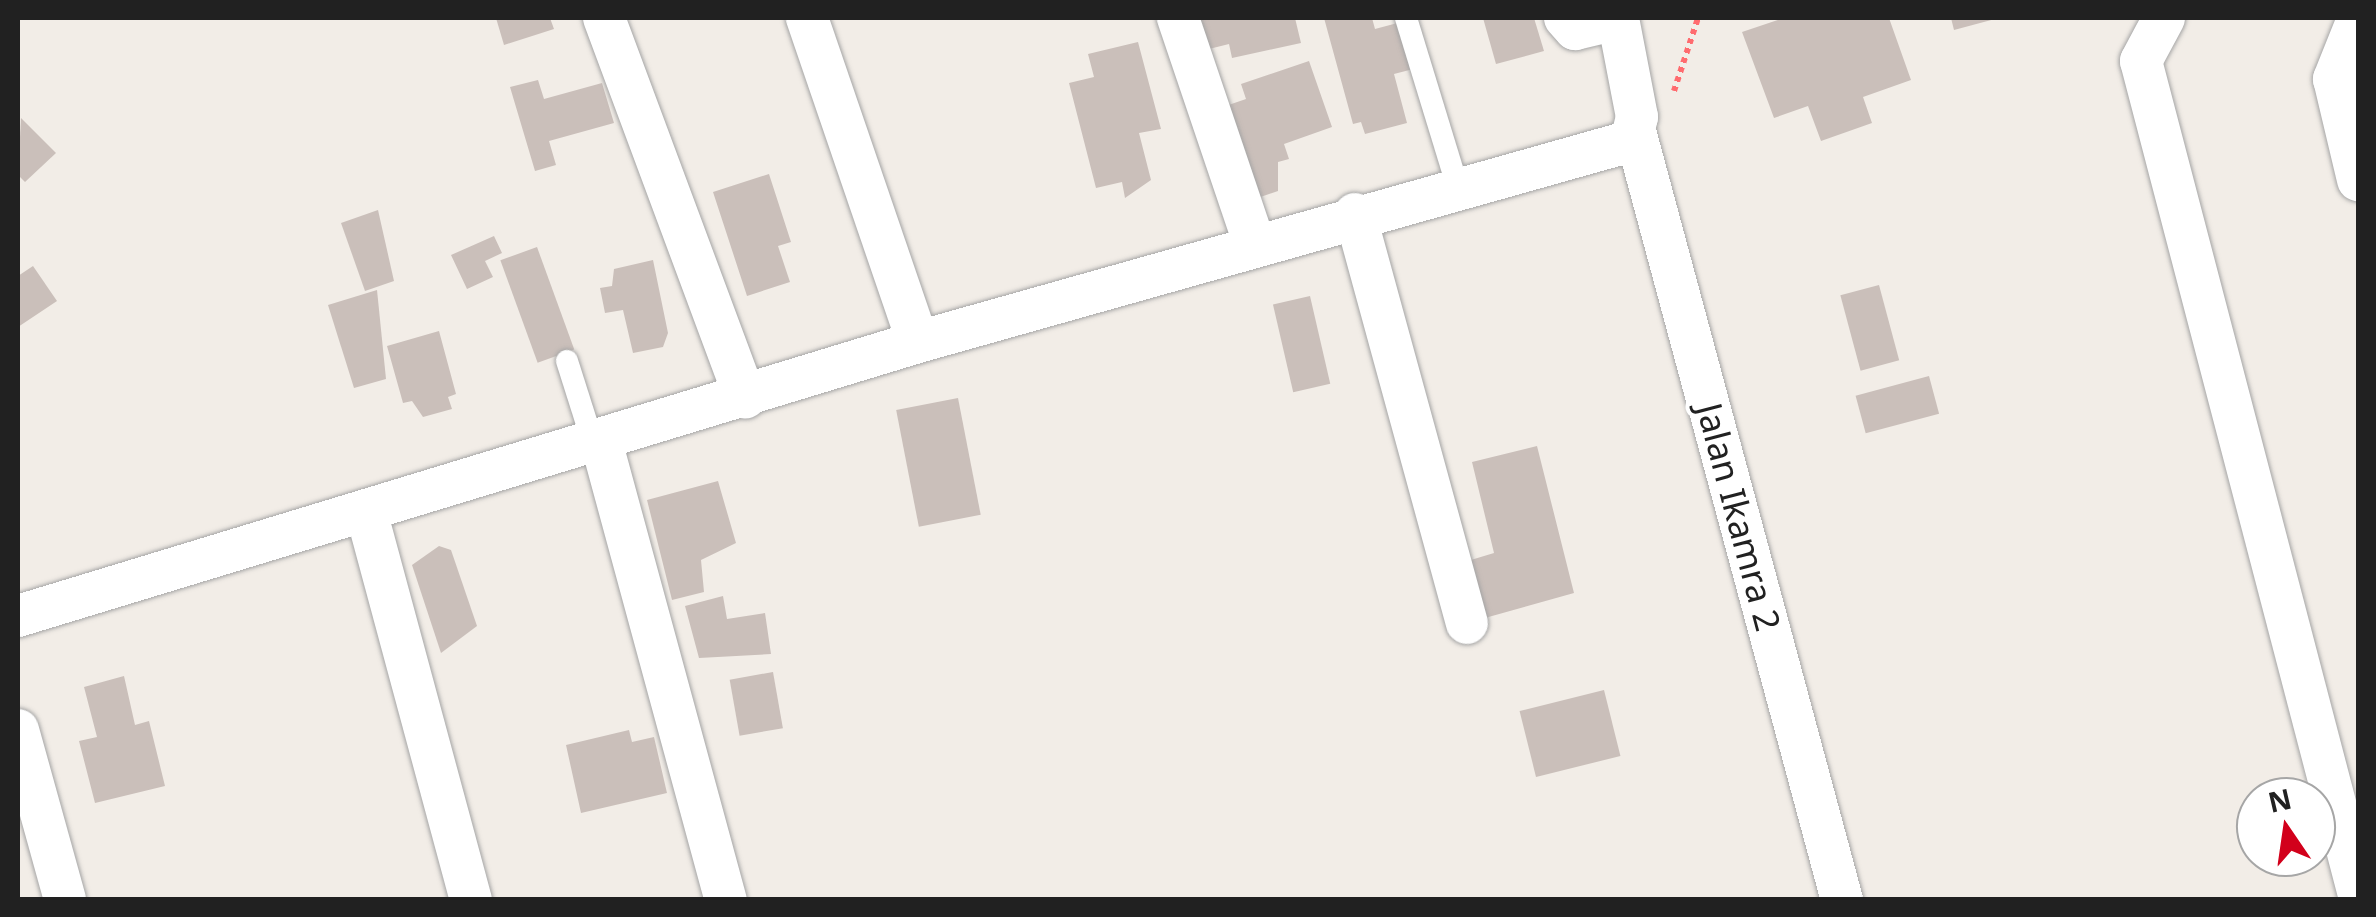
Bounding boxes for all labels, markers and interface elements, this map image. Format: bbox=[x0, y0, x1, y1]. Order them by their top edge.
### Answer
street label: Jalan Ikamra 2 bbox=[1688, 399, 1790, 635]
north arrow bbox=[2236, 777, 2336, 877]
text: N bbox=[2264, 779, 2295, 821]

